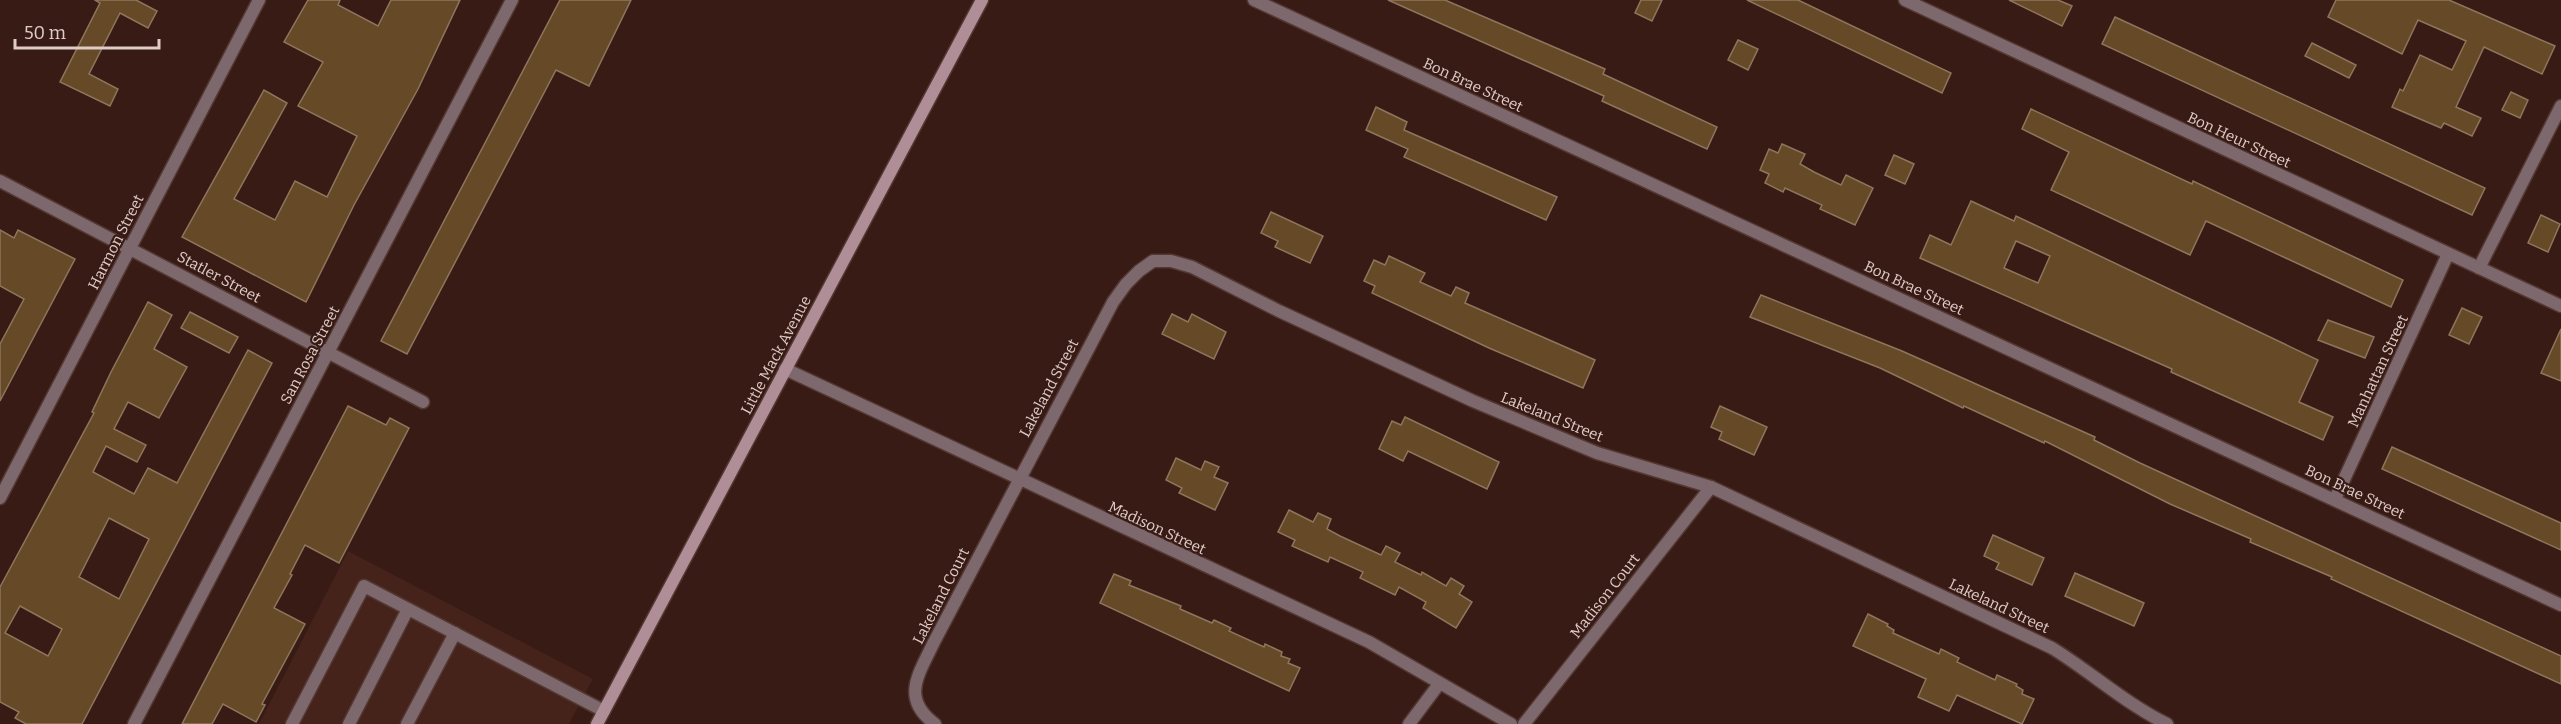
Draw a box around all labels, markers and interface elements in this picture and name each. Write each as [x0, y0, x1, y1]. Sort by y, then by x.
scale bar [15, 12, 159, 50]
text: 50 m [24, 22, 66, 44]
street label: Bon Brae Street [1420, 54, 1526, 116]
street label: Bon Heur Street [2185, 108, 2294, 172]
street label: Harmon Street [84, 191, 148, 292]
street label: Statler Street [174, 247, 264, 307]
street label: Bon Brae Street [1861, 257, 1967, 319]
street label: Little Mack Avenue [737, 293, 815, 417]
street label: San Rosa Street [277, 302, 344, 407]
street label: Manhattan Street [2344, 311, 2412, 430]
street label: Lakeland Street [1016, 335, 1083, 440]
street label: Lakeland Street [1498, 388, 1606, 446]
street label: Bon Brae Street [2302, 461, 2408, 523]
street label: Madison Street [1105, 498, 1209, 559]
street label: Lakeland Court [909, 544, 973, 647]
street label: Madison Court [1566, 550, 1644, 642]
street label: Lakeland Street [1946, 575, 2053, 637]

